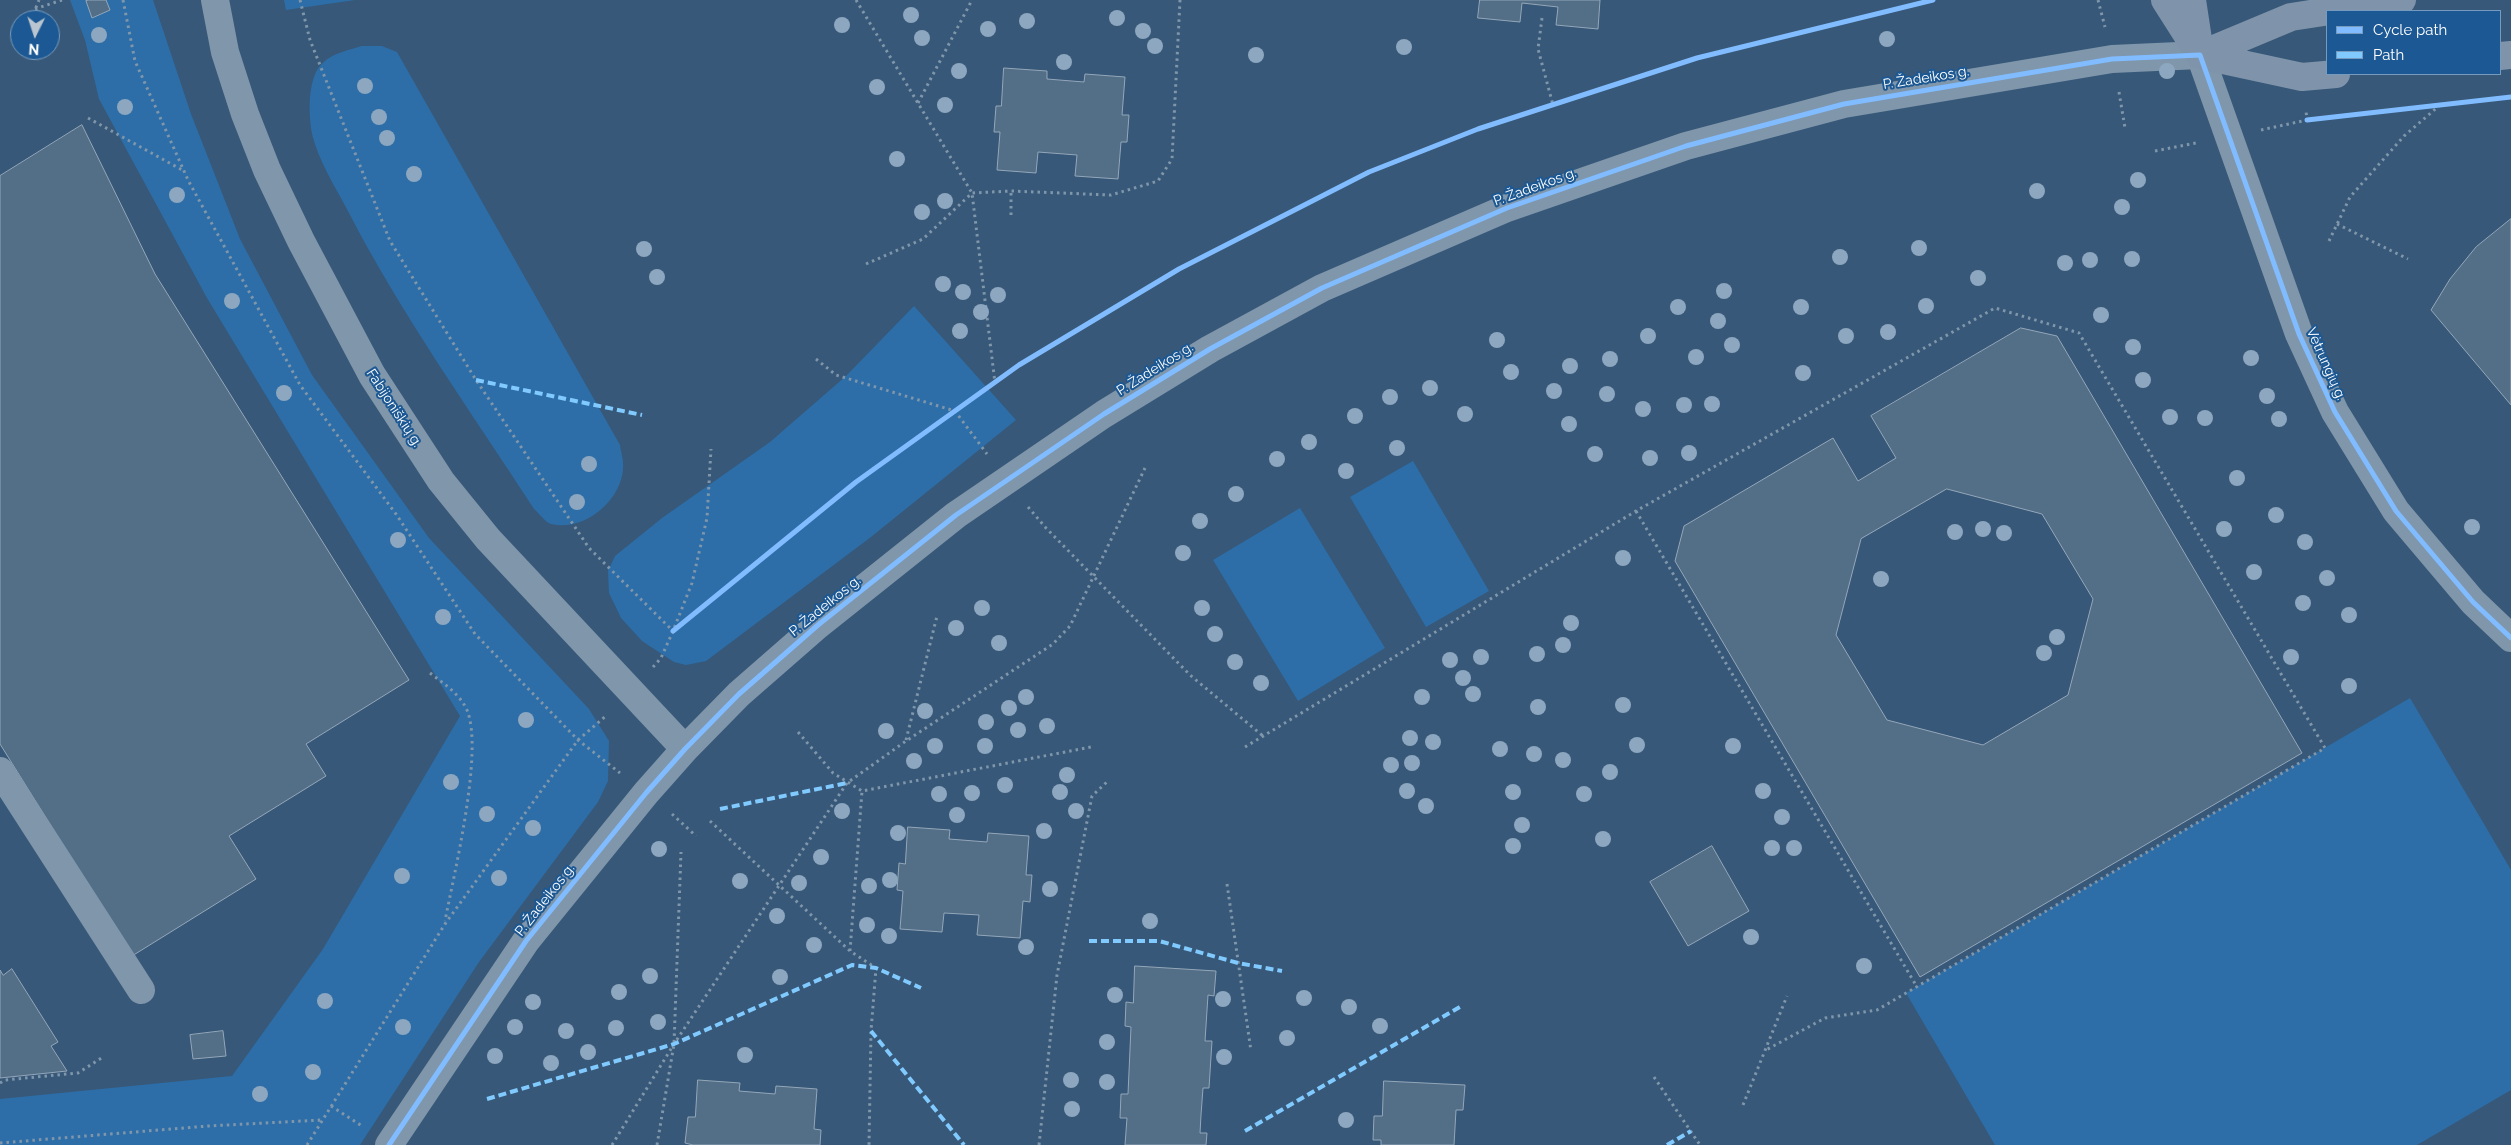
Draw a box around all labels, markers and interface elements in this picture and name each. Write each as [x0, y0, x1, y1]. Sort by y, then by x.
north arrow [10, 10, 60, 60]
legend [2326, 10, 2501, 75]
text: Cycle path [2373, 21, 2447, 39]
text: N [28, 41, 40, 57]
text: Path [2373, 46, 2404, 64]
street label: P. Žadeikos g. [1882, 63, 1970, 93]
street label: P. Žadeikos g. [1491, 164, 1579, 210]
street label: Vėtrungių g. [2303, 325, 2349, 403]
street label: P. Žadeikos g. [1114, 339, 1196, 399]
street label: Fabijoniškių g. [363, 366, 425, 450]
street label: P. Žadeikos g. [786, 572, 864, 640]
street label: P. Žadeikos g. [512, 861, 578, 939]

